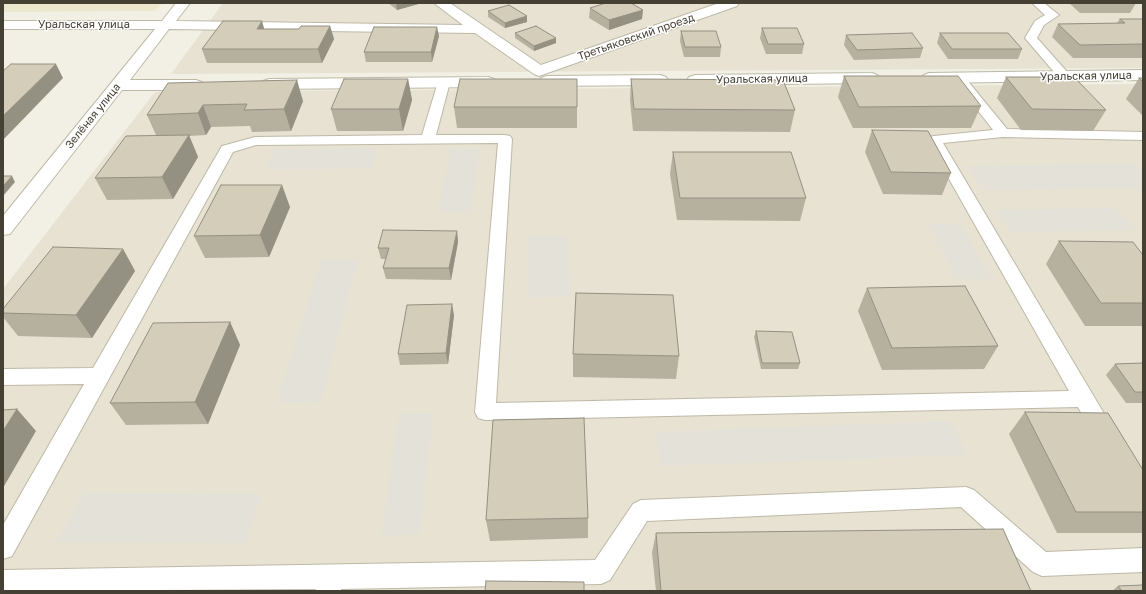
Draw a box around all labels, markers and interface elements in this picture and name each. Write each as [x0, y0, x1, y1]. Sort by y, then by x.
street label: Третьяковский проезд [576, 11, 696, 63]
street label: Уральская улица [38, 18, 130, 32]
street label: Уральская улица [1040, 69, 1132, 83]
street label: Уральская улица [716, 72, 808, 86]
street label: Зелёная улица [63, 81, 123, 151]

